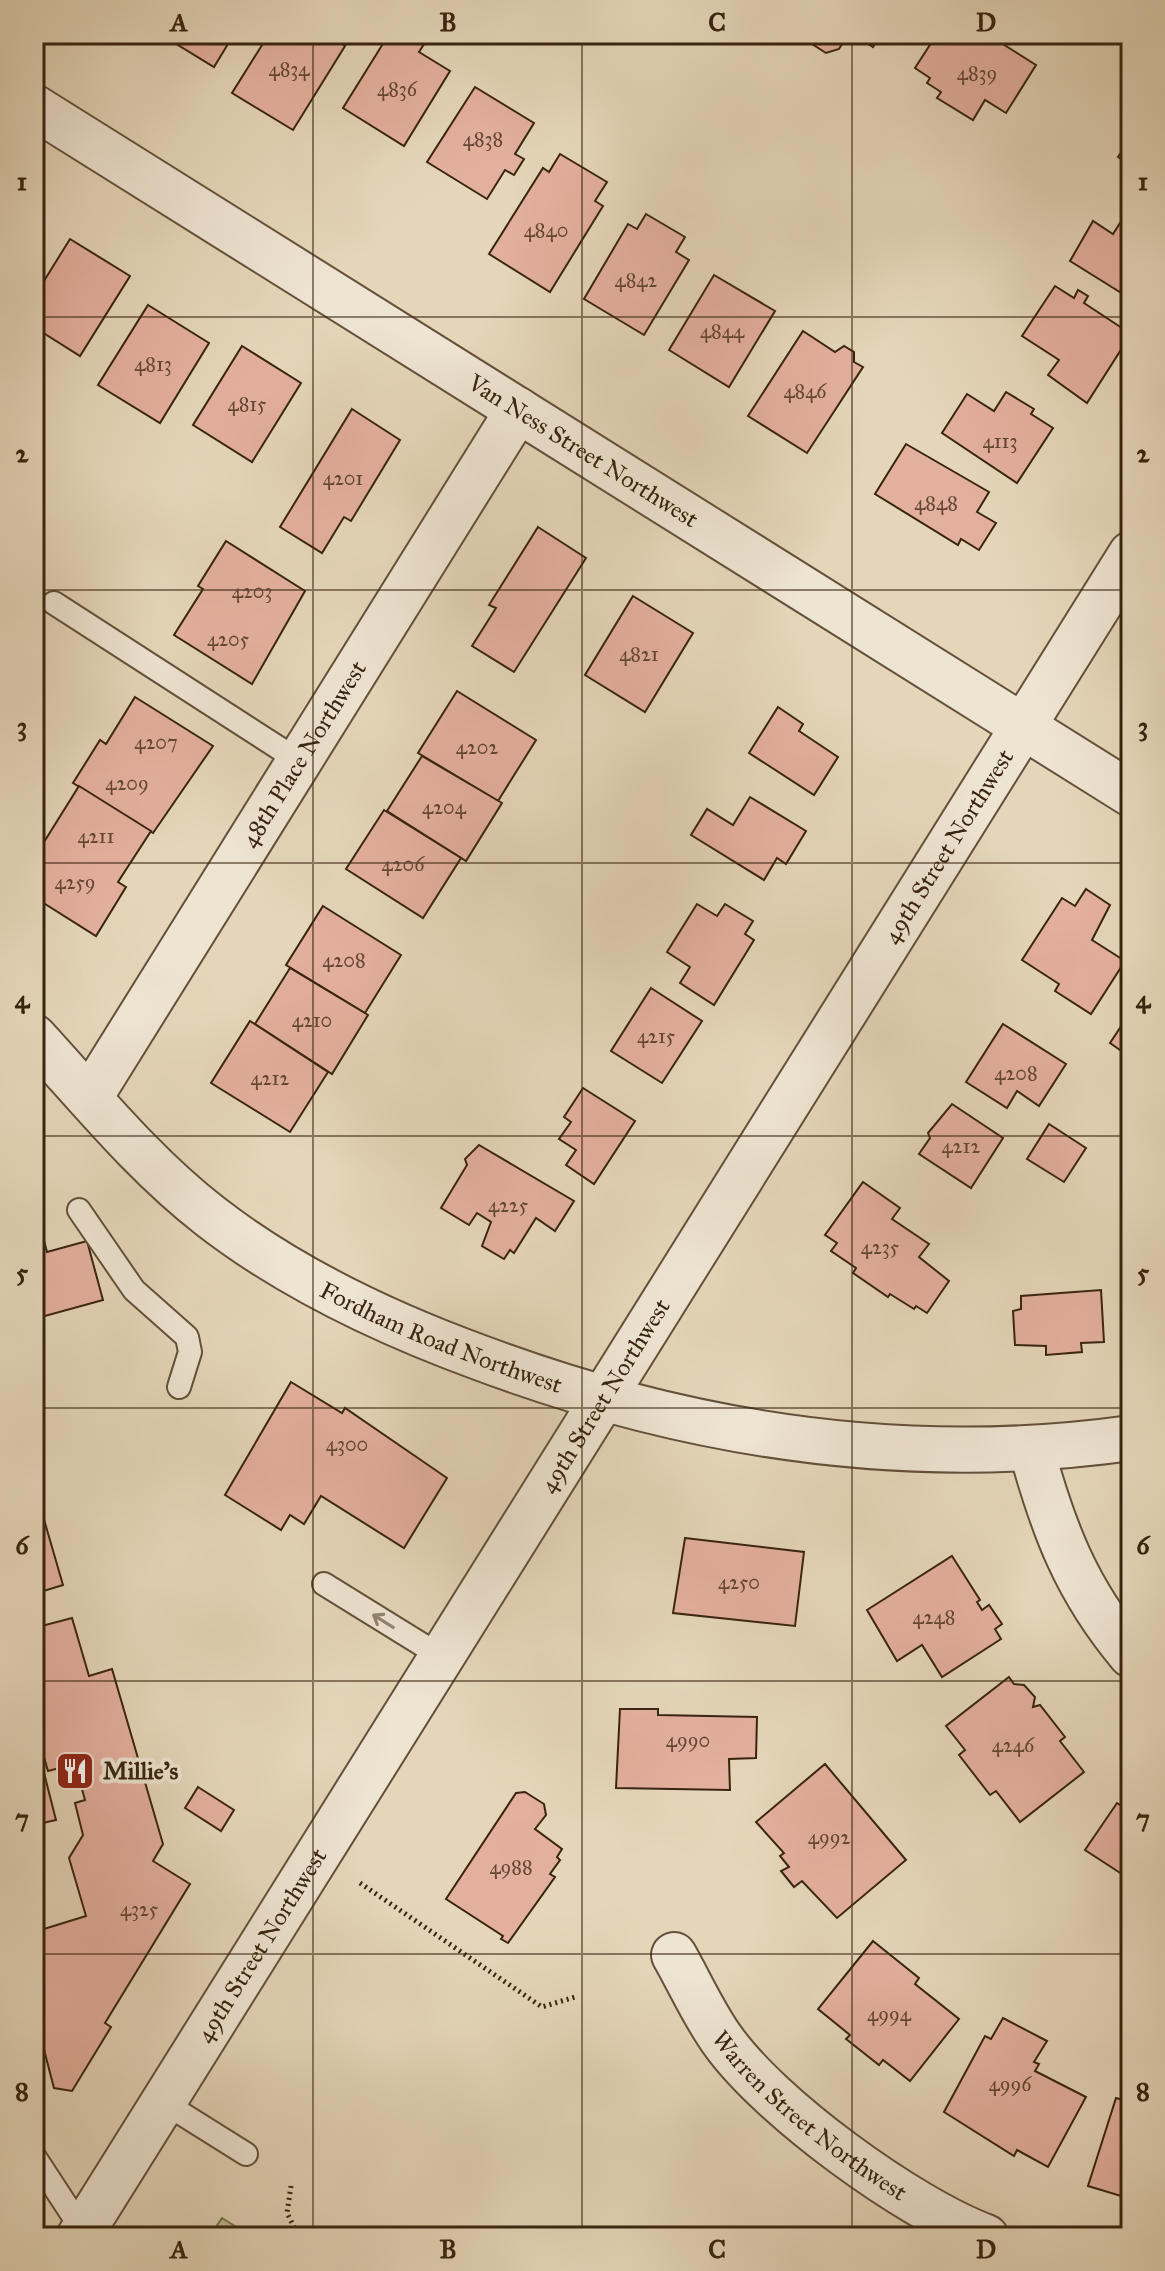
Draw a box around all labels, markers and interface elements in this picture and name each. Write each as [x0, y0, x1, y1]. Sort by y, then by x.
text: A [168, 6, 188, 38]
text: B [439, 6, 457, 38]
text: C [708, 6, 726, 38]
text: D [976, 6, 996, 38]
house number: 4834 [269, 57, 310, 81]
house number: 4839 [957, 61, 997, 85]
house number: 4836 [377, 77, 418, 101]
house number: 4838 [463, 127, 503, 151]
text: 1 [17, 165, 27, 197]
text: 1 [1138, 165, 1148, 197]
house number: 4840 [524, 218, 568, 242]
house number: 4842 [615, 268, 658, 292]
house number: 4844 [700, 319, 745, 343]
house number: 4813 [134, 352, 172, 376]
street label: Van Ness Street Northwest [462, 367, 704, 535]
house number: 4846 [783, 379, 827, 403]
house number: 4815 [228, 392, 266, 416]
house number: 4113 [983, 429, 1017, 453]
text: 2 [16, 437, 30, 469]
text: 2 [1137, 437, 1151, 469]
house number: 4201 [323, 466, 363, 490]
house number: 4848 [914, 491, 958, 515]
house number: 4203 [232, 579, 272, 603]
house number: 4205 [207, 627, 249, 651]
house number: 4821 [619, 642, 659, 666]
street label: 48th Place Northwest [234, 655, 373, 853]
text: 3 [17, 710, 27, 742]
text: 3 [1138, 710, 1148, 742]
house number: 4207 [134, 730, 178, 754]
house number: 4202 [456, 735, 498, 759]
street label: 49th Street Northwest [876, 743, 1021, 949]
house number: 4209 [105, 771, 149, 795]
house number: 4204 [422, 795, 467, 819]
house number: 4211 [78, 824, 115, 848]
house number: 4206 [382, 852, 425, 876]
house number: 4259 [55, 870, 95, 894]
house number: 4208 [322, 948, 366, 972]
text: 4 [15, 983, 31, 1015]
text: 4 [1136, 983, 1152, 1015]
house number: 4210 [292, 1008, 332, 1032]
house number: 4215 [637, 1024, 675, 1048]
house number: 4208 [994, 1061, 1038, 1085]
house number: 4212 [251, 1066, 290, 1090]
house number: 4212 [942, 1134, 981, 1158]
house number: 4225 [488, 1193, 528, 1217]
house number: 4235 [861, 1235, 899, 1259]
text: 5 [16, 1256, 29, 1288]
text: 5 [1137, 1256, 1150, 1288]
street label: Fordham Road Northwest [315, 1275, 566, 1400]
street label: 49th Street Northwest [533, 1293, 677, 1499]
house number: 4300 [326, 1432, 368, 1456]
text: 6 [15, 1529, 30, 1561]
text: 6 [1136, 1529, 1151, 1561]
house number: 4250 [718, 1570, 760, 1594]
house number: 4248 [913, 1605, 955, 1629]
one-way arrow [372, 1612, 395, 1628]
house number: 4990 [666, 1728, 710, 1752]
house number: 4246 [992, 1733, 1035, 1757]
restaurant icon: Millie’s [54, 1750, 96, 1792]
place label: Millie’s [103, 1756, 179, 1786]
text: 7 [15, 1802, 29, 1834]
text: 7 [1136, 1802, 1150, 1834]
house number: 4992 [808, 1825, 850, 1849]
street label: 49th Street Northwest [189, 1842, 334, 2048]
house number: 4988 [489, 1855, 533, 1879]
house number: 4325 [120, 1897, 158, 1921]
house number: 4994 [867, 2002, 912, 2026]
street label: Warren Street Northwest [705, 2025, 913, 2208]
house number: 4996 [989, 2072, 1032, 2096]
text: 8 [15, 2075, 29, 2107]
text: 8 [1136, 2075, 1150, 2107]
text: A [168, 2233, 188, 2265]
text: B [439, 2233, 457, 2265]
text: C [708, 2233, 726, 2265]
text: D [976, 2233, 996, 2265]

